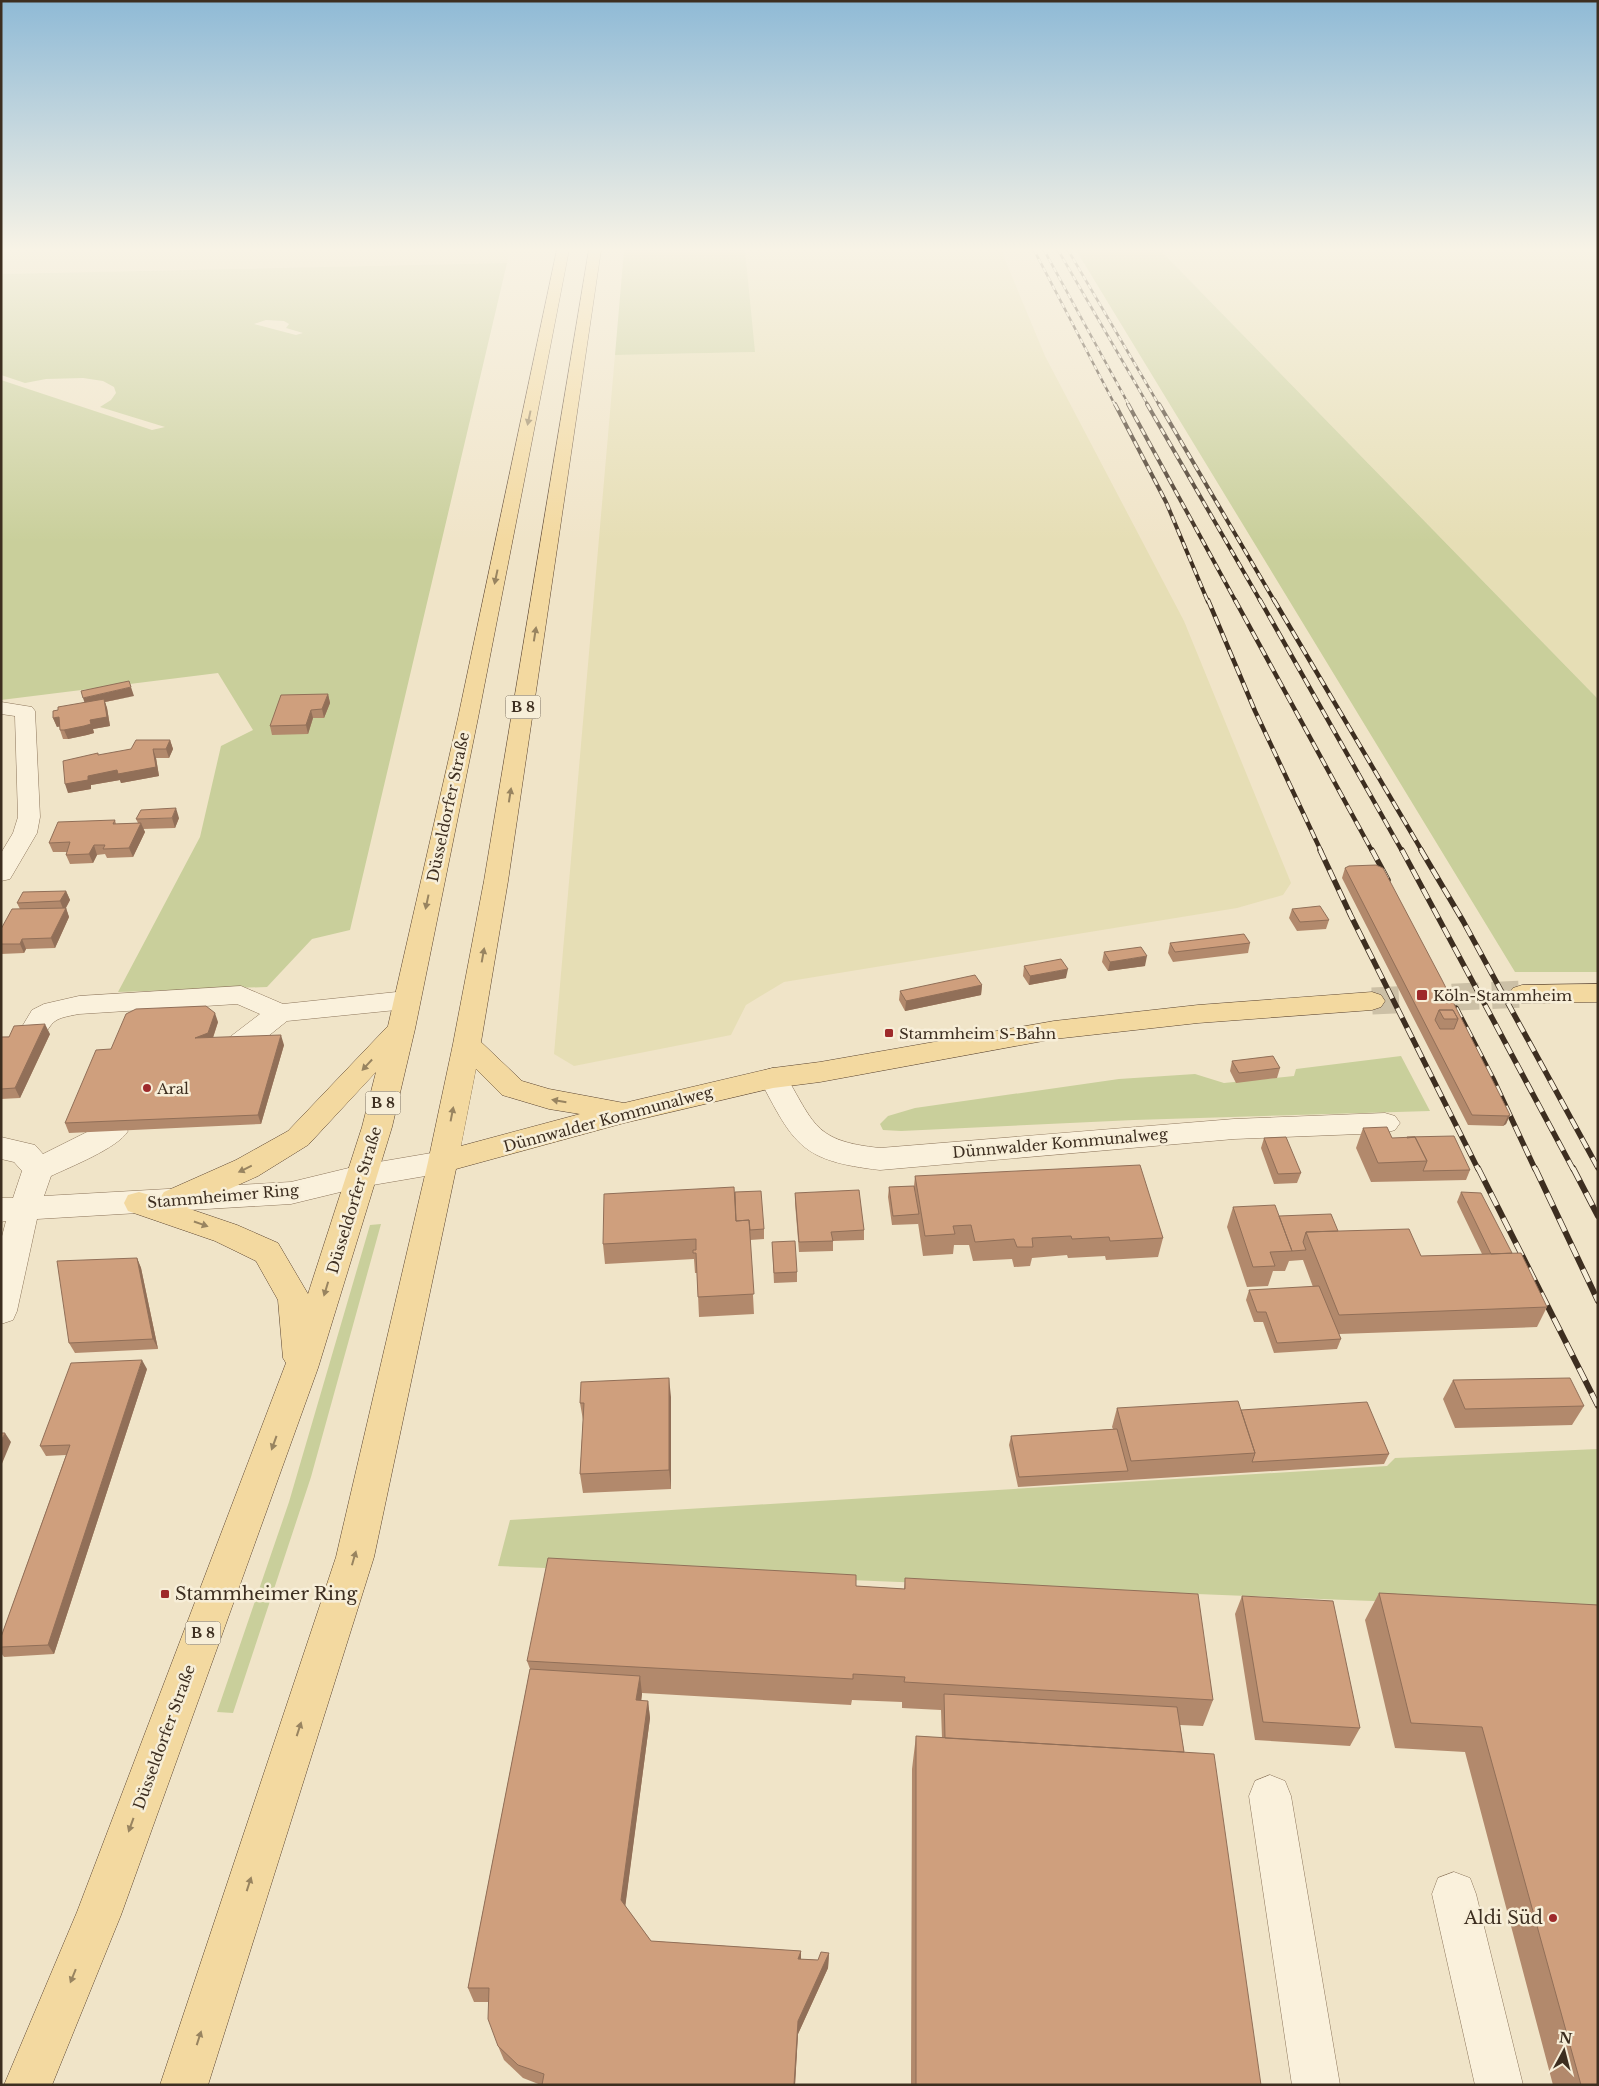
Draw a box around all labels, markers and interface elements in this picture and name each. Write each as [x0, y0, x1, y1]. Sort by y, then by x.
one-way arrow [525, 411, 533, 426]
one-way arrow [492, 570, 500, 586]
one-way arrow [531, 626, 539, 642]
road number: B 8 [506, 696, 540, 719]
street label: Düsseldorfer Straße [423, 730, 473, 884]
one-way arrow [506, 786, 514, 802]
one-way arrow [423, 895, 431, 910]
one-way arrow [479, 946, 487, 962]
place label: Köln-Stammheim [1433, 986, 1572, 1005]
marker: Köln-Stammheim [1415, 988, 1429, 1002]
place label: Stammheim S-Bahn [899, 1024, 1056, 1043]
marker: Stammheim S-Bahn [883, 1027, 895, 1039]
one-way arrow [361, 1058, 373, 1070]
place label: Aral [156, 1079, 189, 1098]
marker: Aral [141, 1082, 153, 1094]
street label: Dünnwalder Kommunalweg [501, 1082, 716, 1156]
road number: B 8 [366, 1092, 400, 1114]
one-way arrow [550, 1096, 566, 1104]
one-way arrow [448, 1107, 456, 1122]
street label: Düsseldorfer Straße [323, 1124, 385, 1276]
street label: Dünnwalder Kommunalweg [952, 1124, 1169, 1162]
one-way arrow [238, 1165, 252, 1173]
street label: Stammheimer Ring [147, 1180, 300, 1212]
one-way arrow [194, 1221, 209, 1229]
one-way arrow [322, 1282, 329, 1297]
one-way arrow [270, 1436, 278, 1451]
one-way arrow [351, 1550, 359, 1565]
place label: Stammheimer Ring [175, 1583, 357, 1605]
marker: Stammheimer Ring [159, 1588, 171, 1600]
road number: B 8 [186, 1622, 220, 1645]
street label: Düsseldorfer Straße [129, 1662, 199, 1812]
one-way arrow [296, 1721, 304, 1736]
one-way arrow [127, 1818, 135, 1833]
one-way arrow [246, 1876, 254, 1891]
place label: Aldi Süd [1463, 1907, 1543, 1929]
marker: Aldi Süd [1547, 1912, 1559, 1924]
one-way arrow [68, 1969, 76, 1983]
north arrow [1539, 2026, 1589, 2076]
text: N [1558, 2028, 1573, 2048]
one-way arrow [196, 2031, 204, 2046]

